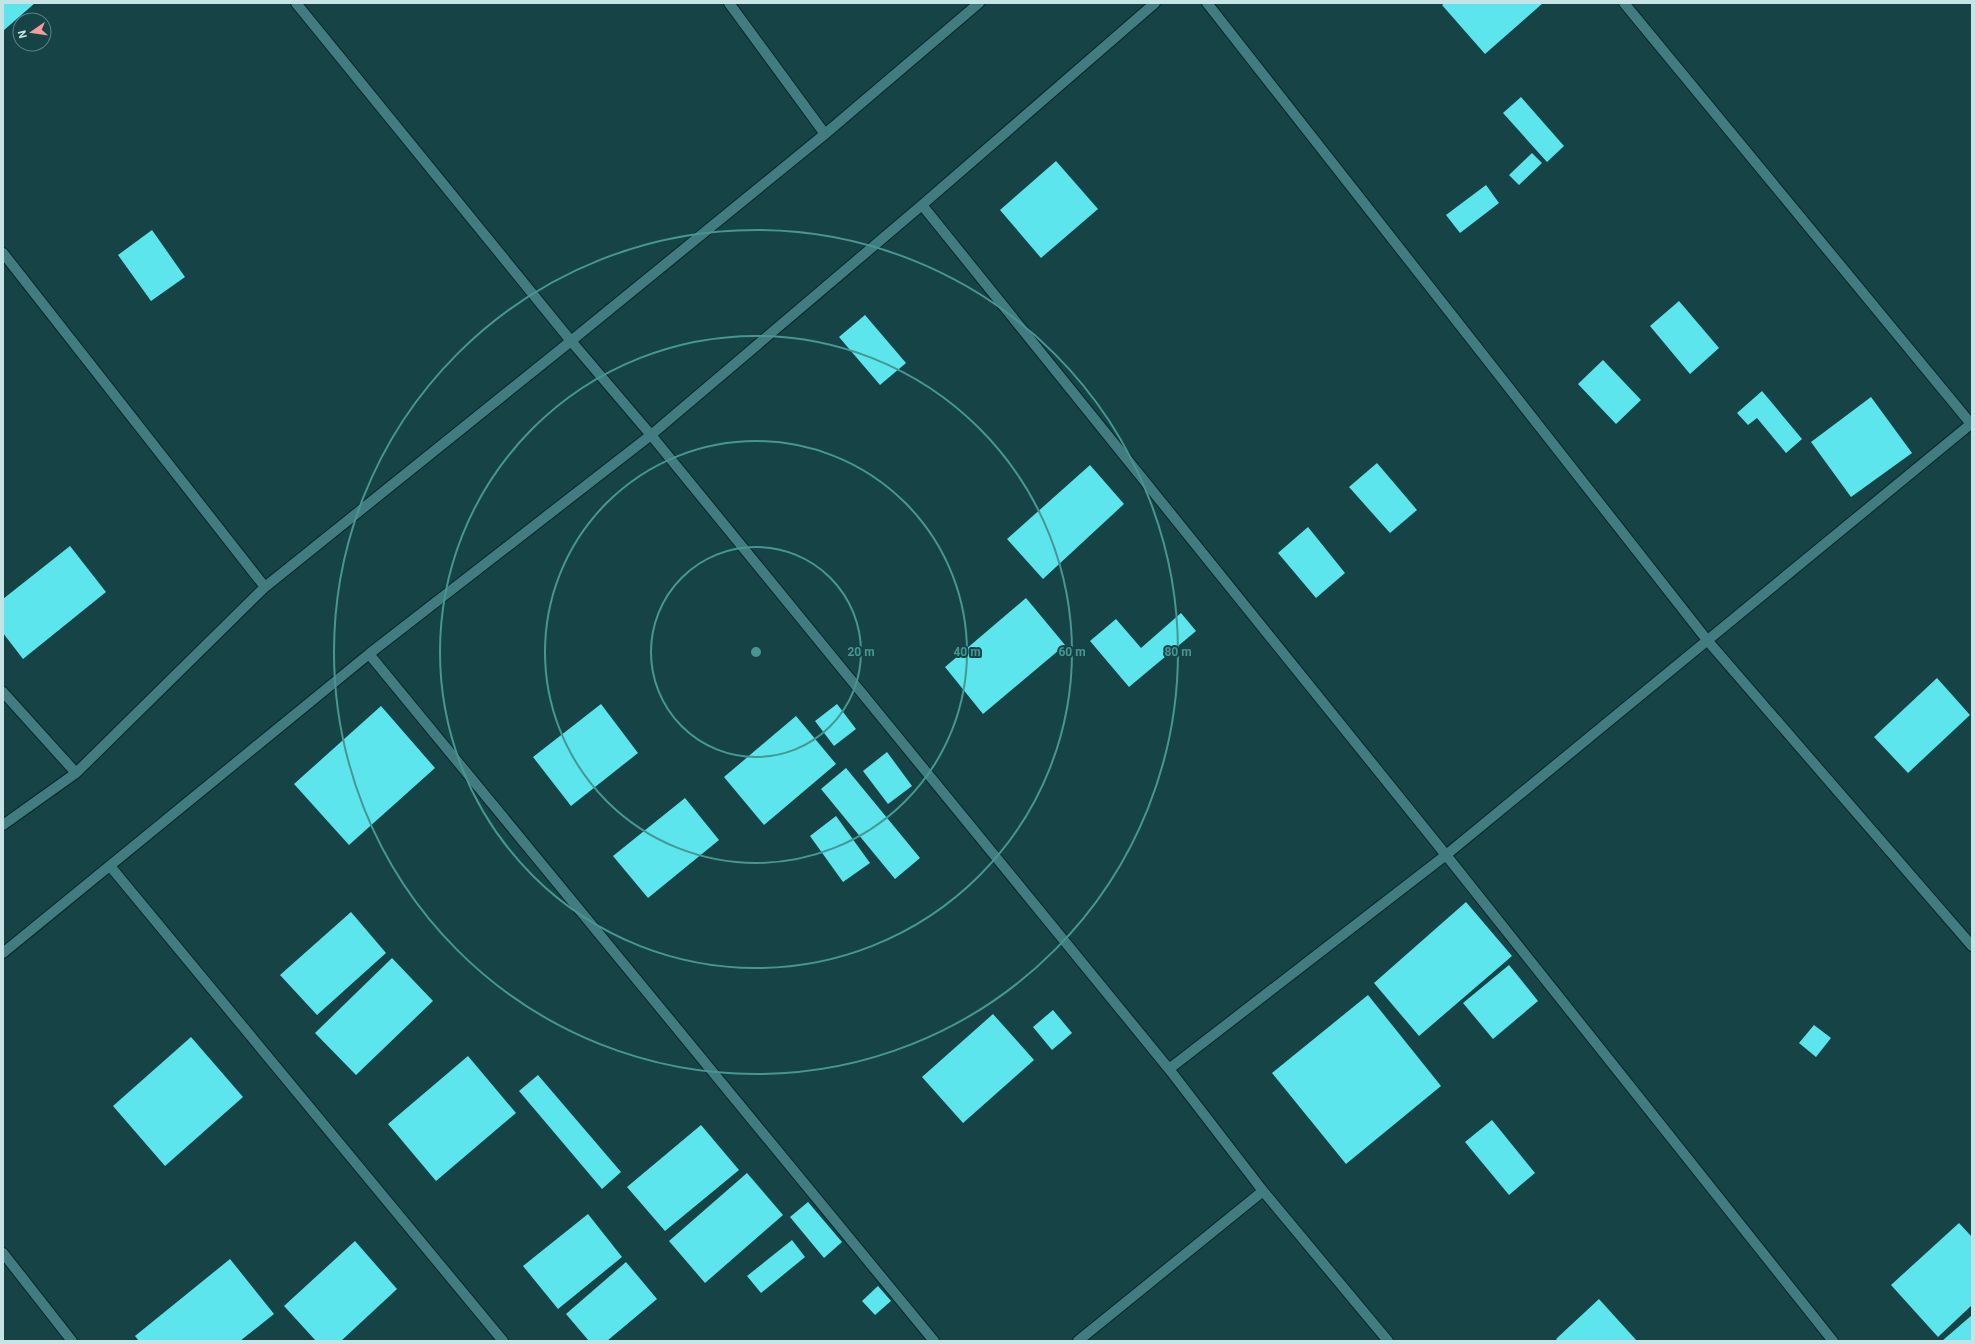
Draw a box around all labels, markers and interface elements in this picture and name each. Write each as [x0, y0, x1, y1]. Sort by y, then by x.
north arrow [12, 12, 52, 52]
text: N [15, 29, 30, 39]
centre of rings [749, 645, 763, 659]
text: 20 m [847, 645, 875, 659]
text: 40 m [953, 645, 981, 659]
text: 60 m [1058, 645, 1086, 659]
text: 80 m [1164, 645, 1192, 659]

